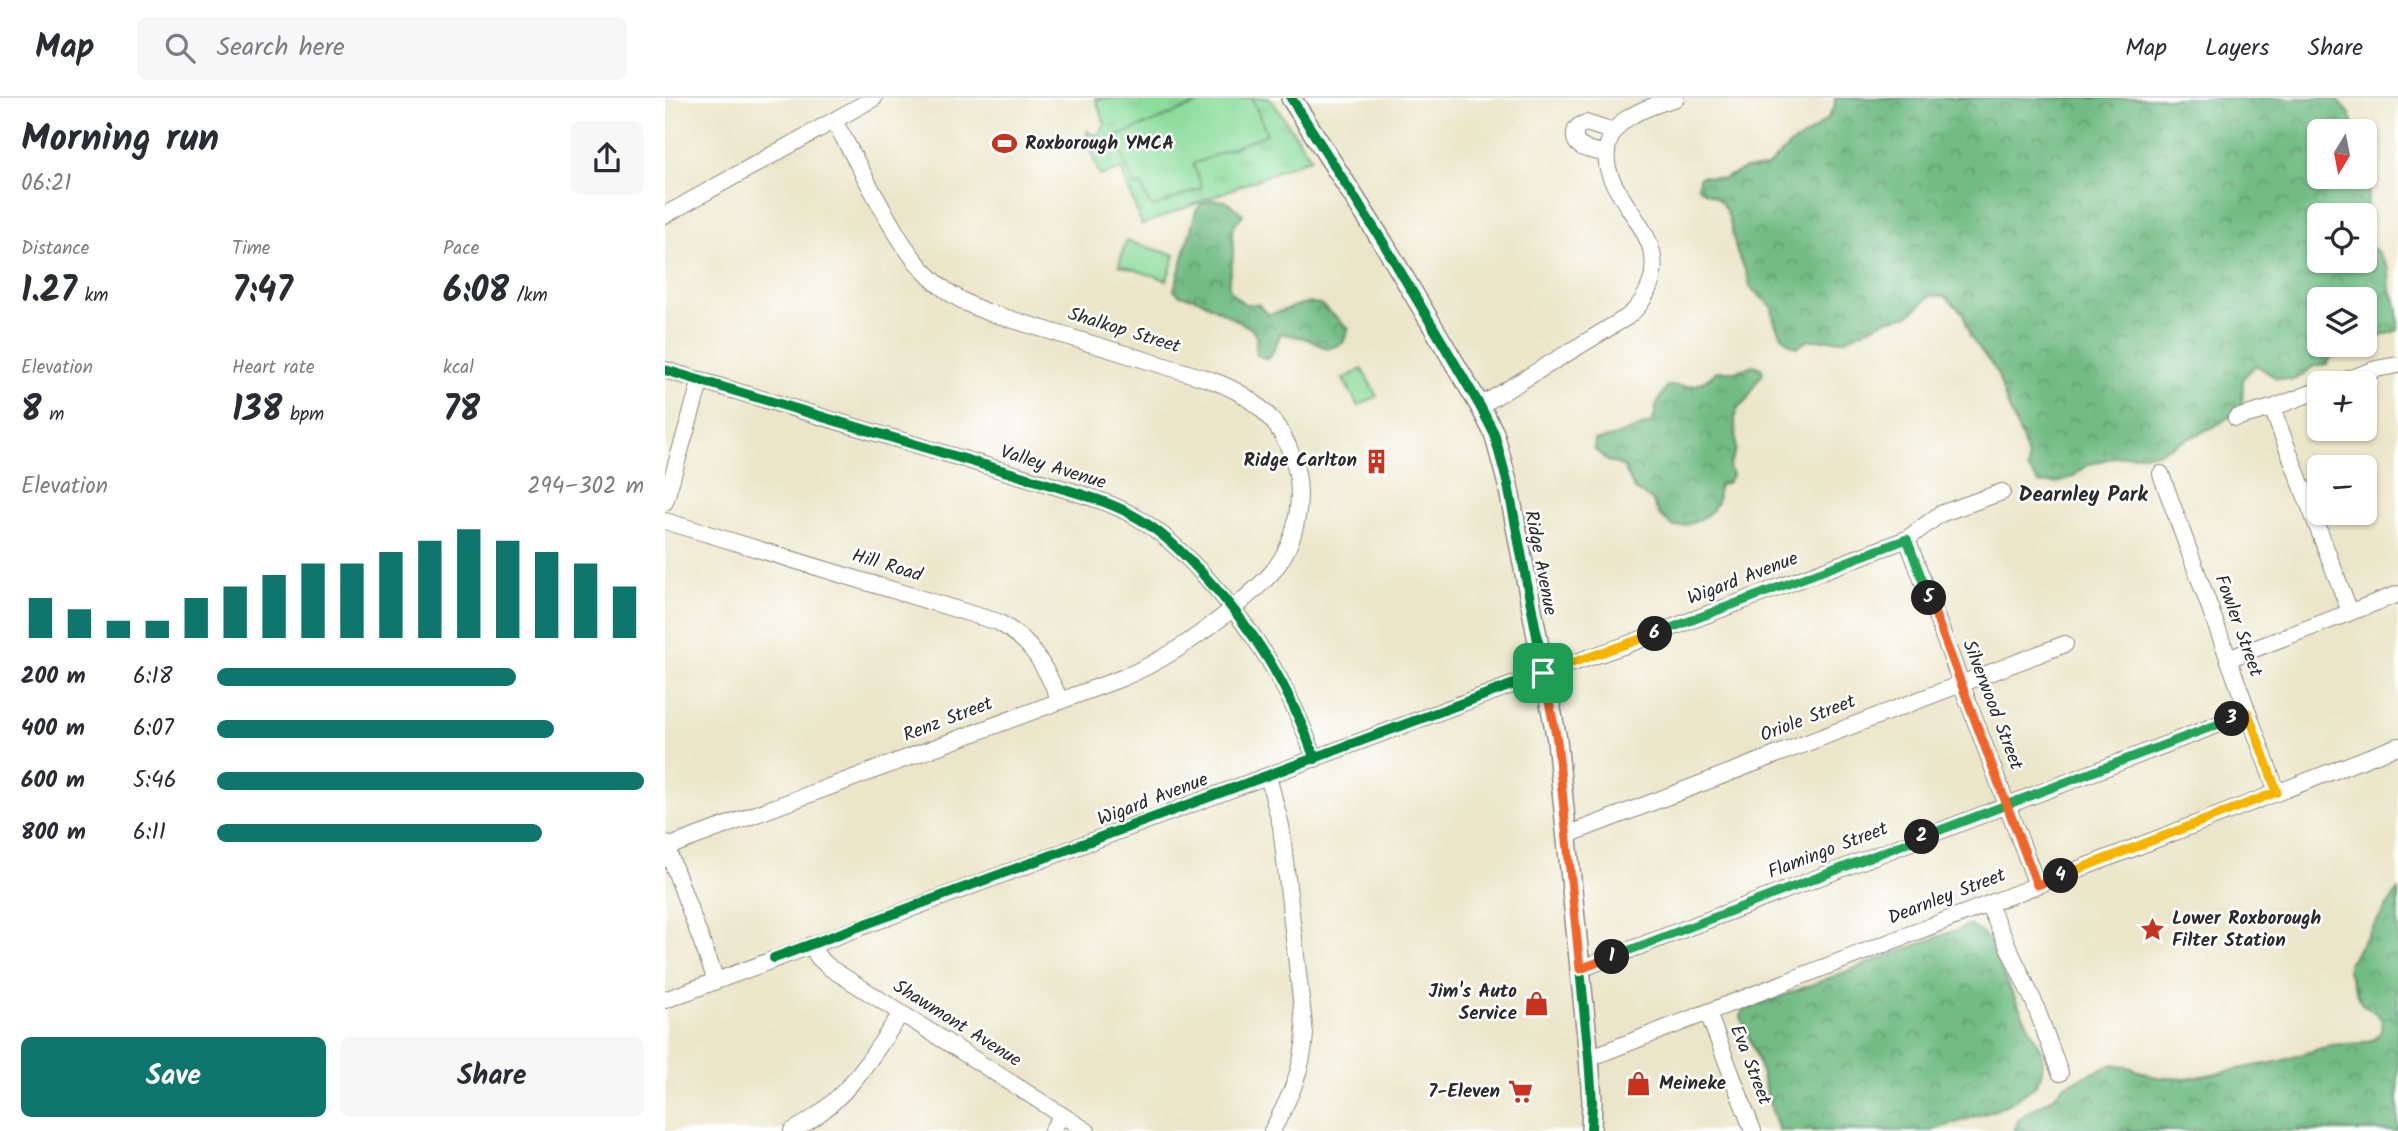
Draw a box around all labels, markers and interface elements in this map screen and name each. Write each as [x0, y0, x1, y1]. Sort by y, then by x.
search box [137, 17, 627, 80]
text: Map [35, 22, 95, 75]
text: Search here [217, 27, 345, 69]
icon: search [161, 29, 199, 67]
text: Map [2125, 29, 2167, 68]
text: Layers [2205, 29, 2269, 68]
text: Share [2307, 29, 2363, 68]
text: Morning run [21, 110, 219, 170]
north arrow [2307, 119, 2377, 189]
map controls [2307, 119, 2377, 525]
button: share [570, 121, 644, 195]
place label: Roxborough YMCA [1025, 129, 1174, 159]
sports icon: Roxborough YMCA [991, 130, 1019, 158]
text: 06:21 [21, 166, 72, 202]
button: locate [2307, 203, 2377, 273]
text: Distance [21, 234, 89, 264]
text: Time [232, 234, 270, 264]
text: Pace [443, 234, 479, 264]
text: 1.27 [21, 264, 77, 320]
text: 7:47 [232, 264, 293, 320]
text: 6:08 [443, 264, 509, 320]
text: km [77, 281, 108, 311]
text: /km [509, 281, 548, 311]
button: layers [2307, 287, 2377, 357]
street label: Shalkop Street [1064, 300, 1185, 363]
text: Elevation [21, 353, 93, 383]
text: Heart rate [232, 353, 315, 383]
text: kcal [443, 353, 474, 383]
button: + [2307, 371, 2377, 441]
text: 8 [21, 383, 42, 439]
text: 138 [232, 383, 282, 439]
text: 78 [443, 383, 480, 439]
text: m [42, 400, 64, 430]
text: bpm [282, 400, 324, 430]
street label: Valley Avenue [996, 438, 1110, 498]
place label: Ridge Carlton [1244, 446, 1357, 476]
building icon: Ridge Carlton [1363, 447, 1391, 475]
button: − [2307, 455, 2377, 525]
text: Elevation [21, 469, 108, 505]
text: 294–302 m [527, 469, 644, 505]
district label: Dearnley Park [2018, 479, 2148, 512]
street label: Ridge Avenue [1515, 508, 1565, 618]
street label: Hill Road [848, 541, 926, 591]
street label: Wigard Avenue [1683, 544, 1803, 614]
street label: Fowler Street [2206, 571, 2271, 682]
pin: 5 [1911, 580, 1947, 616]
text: 5 [1924, 582, 1933, 612]
pin: 6 [1637, 616, 1672, 652]
text: 6 [1649, 618, 1660, 648]
street label: Silverwood Street [1953, 635, 2031, 775]
pin [1513, 643, 1573, 703]
icon: arrive [1524, 654, 1562, 692]
text: 200 m [21, 659, 86, 695]
text: 6:18 [133, 659, 173, 695]
street label: Oriole Street [1756, 687, 1861, 751]
street label: Renz Street [899, 689, 998, 751]
pin: 3 [2215, 702, 2249, 736]
text: 3 [2226, 703, 2237, 733]
text: 400 m [21, 711, 85, 747]
text: 6:07 [133, 711, 174, 747]
text: 600 m [21, 763, 85, 799]
text: 5:46 [133, 763, 176, 799]
street label: Wigard Avenue [1093, 765, 1213, 835]
street label: Flamingo Street [1763, 814, 1893, 888]
text: 800 m [21, 815, 86, 851]
text: 6:11 [133, 815, 166, 851]
pin: 2 [1905, 820, 1939, 854]
text: 2 [1916, 821, 1927, 851]
pin: 4 [2043, 858, 2079, 894]
text: 4 [2055, 860, 2066, 890]
street label: Dearnley Street [1884, 861, 2011, 933]
place label: Lower Roxborough Filter Station [2172, 904, 2321, 956]
place icon: Lower Roxborough Filter Station [2138, 916, 2166, 944]
pin: 1 [1595, 940, 1629, 974]
text: 1 [1609, 941, 1614, 971]
street label: Shawmont Avenue [887, 972, 1028, 1076]
place label: Jim's Auto Service [1428, 977, 1517, 1029]
shop icon: Jim's Auto Service [1523, 989, 1551, 1017]
street label: Eva Street [1721, 1020, 1779, 1110]
button: Save [21, 1037, 326, 1117]
button: Share [340, 1037, 644, 1117]
place label: Meineke [1659, 1069, 1726, 1099]
shop icon: Meineke [1625, 1070, 1653, 1098]
place label: 7-Eleven [1428, 1077, 1500, 1107]
supermarket icon: 7-Eleven [1506, 1078, 1534, 1106]

